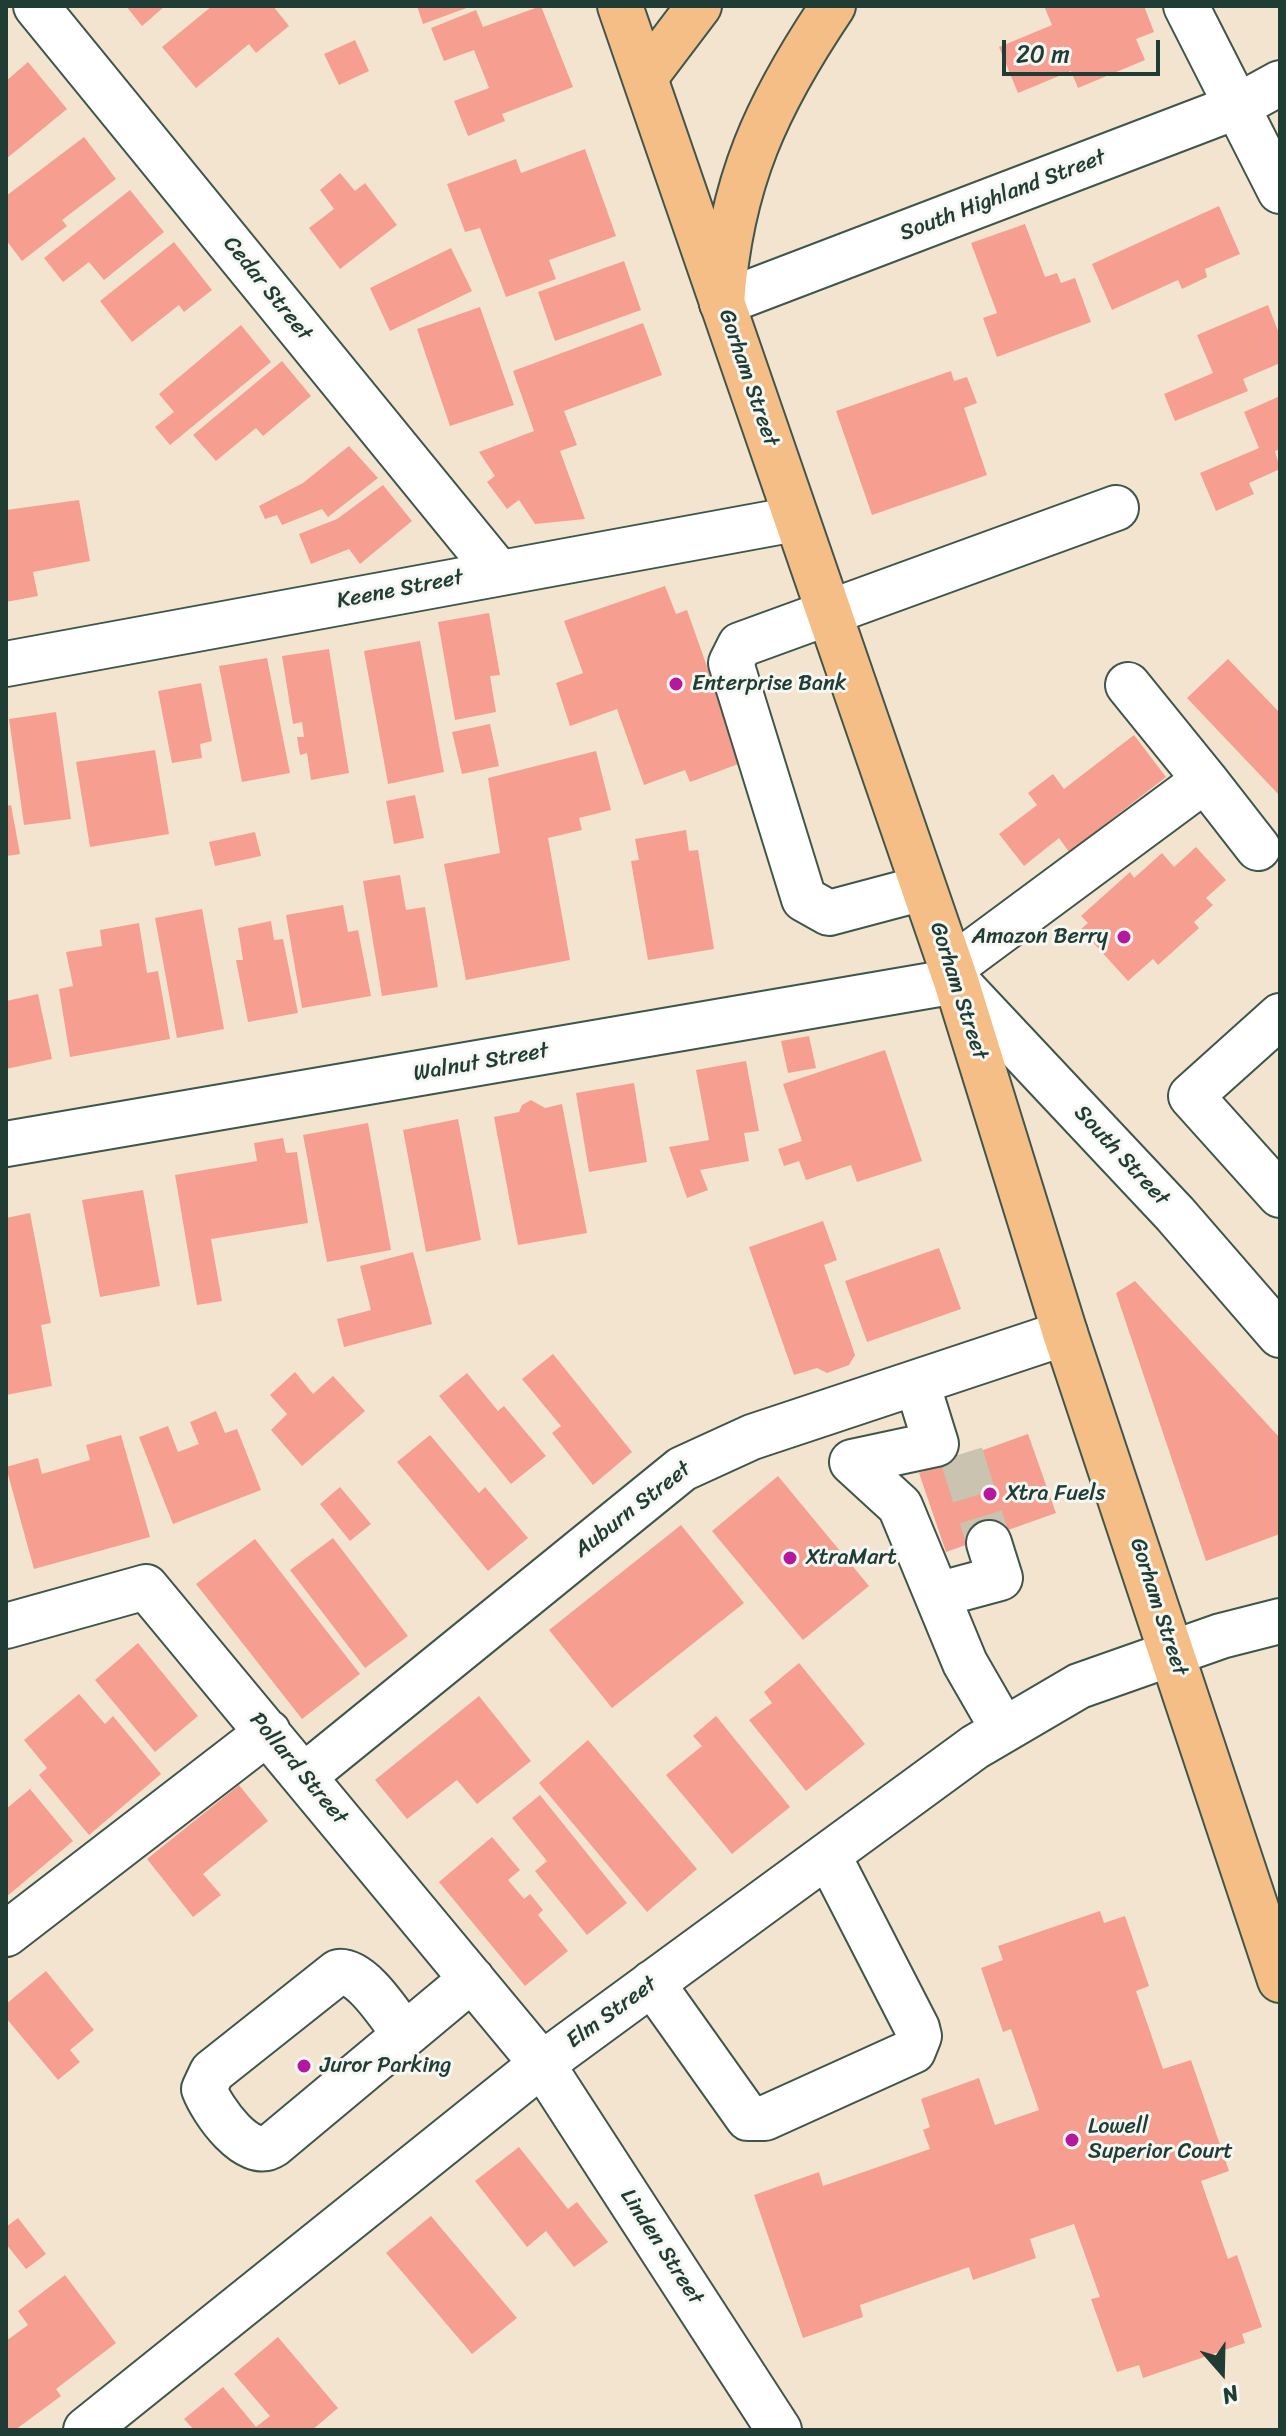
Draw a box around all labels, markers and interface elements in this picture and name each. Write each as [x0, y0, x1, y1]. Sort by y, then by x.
scale bar [1006, 24, 1164, 74]
text: 20 m [1016, 33, 1070, 75]
street label: South Highland Street [896, 145, 1110, 247]
street label: Cedar Street [217, 232, 317, 346]
street label: Gorham Street [712, 306, 784, 450]
street label: Keene Street [335, 565, 465, 615]
place label: Enterprise Bank [692, 671, 847, 697]
marker: Enterprise Bank [667, 675, 685, 693]
street label: Gorham Street [923, 919, 993, 1063]
place label: Amazon Berry [972, 924, 1108, 950]
marker: Amazon Berry [1115, 928, 1133, 946]
street label: Walnut Street [412, 1038, 550, 1088]
street label: South Street [1068, 1100, 1174, 1212]
street label: Auburn Street [569, 1456, 697, 1564]
place label: Xtra Fuels [1006, 1481, 1106, 1507]
marker: Xtra Fuels [981, 1485, 999, 1503]
street label: Gorham Street [1123, 1535, 1193, 1679]
place label: XtraMart [806, 1545, 897, 1571]
marker: XtraMart [781, 1549, 799, 1567]
street label: Pollard Street [243, 1708, 353, 1830]
street label: Elm Street [562, 1971, 662, 2055]
place label: Juror Parking [320, 2053, 451, 2079]
marker: Juror Parking [295, 2057, 313, 2075]
place label: Lowell Superior Court [1088, 2114, 1233, 2166]
marker: Lowell Superior Court [1063, 2131, 1081, 2149]
street label: Linden Street [614, 2184, 708, 2310]
north arrow [1182, 2332, 1262, 2412]
text: N [1217, 2374, 1244, 2416]

